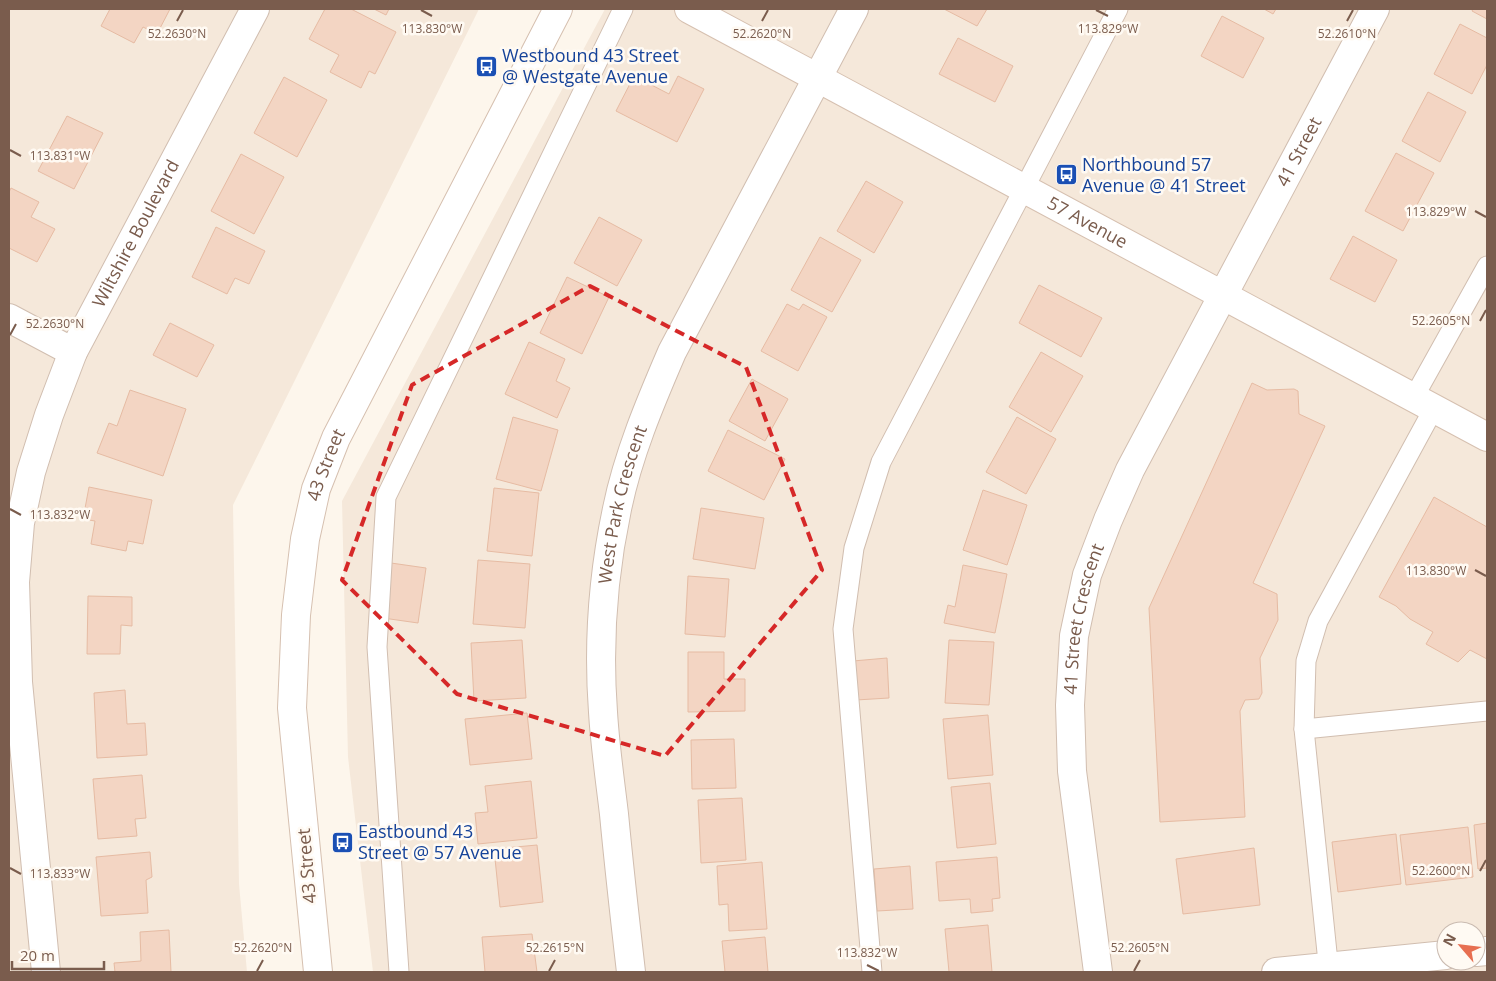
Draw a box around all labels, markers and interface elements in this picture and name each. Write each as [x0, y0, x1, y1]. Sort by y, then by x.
text: 113.830°W [402, 20, 462, 37]
text: 113.829°W [1078, 20, 1138, 37]
text: 52.2630°N [148, 25, 206, 42]
text: 52.2620°N [733, 25, 791, 42]
text: 52.2610°N [1318, 25, 1376, 42]
place label: Westbound 43 Street @ Westgate Avenue [502, 43, 679, 88]
bus stop icon: Westbound 43 Street @ Westgate Avenue [474, 54, 498, 78]
street label: 41 Street [1270, 112, 1327, 190]
text: 113.831°W [30, 147, 90, 164]
place label: Northbound 57 Avenue @ 41 Street [1082, 152, 1246, 197]
street label: Wiltshire Boulevard [86, 155, 184, 311]
bus stop icon: Northbound 57 Avenue @ 41 Street [1054, 163, 1078, 187]
street label: 57 Avenue [1043, 190, 1132, 253]
text: 113.829°W [1406, 203, 1466, 220]
text: 52.2605°N [1412, 312, 1470, 329]
text: 52.2630°N [26, 315, 84, 332]
street label: West Park Crescent [592, 422, 652, 585]
street label: 43 Street [301, 424, 350, 503]
text: 113.832°W [30, 506, 90, 523]
street label: 41 Street Crescent [1058, 540, 1109, 695]
text: 113.830°W [1406, 562, 1466, 579]
place label: Eastbound 43 Street @ 57 Avenue [358, 819, 522, 864]
street label: 43 Street [291, 827, 321, 905]
bus stop icon: Eastbound 43 Street @ 57 Avenue [330, 830, 354, 854]
text: 52.2600°N [1412, 862, 1470, 879]
text: 113.833°W [30, 865, 90, 882]
north arrow [1436, 921, 1486, 971]
text: N [1438, 930, 1460, 949]
scale bar [12, 938, 105, 970]
text: 52.2620°N [234, 939, 292, 956]
text: 52.2615°N [526, 939, 584, 956]
text: 52.2605°N [1111, 939, 1169, 956]
text: 113.832°W [837, 944, 897, 961]
text: 20 m [20, 945, 55, 965]

